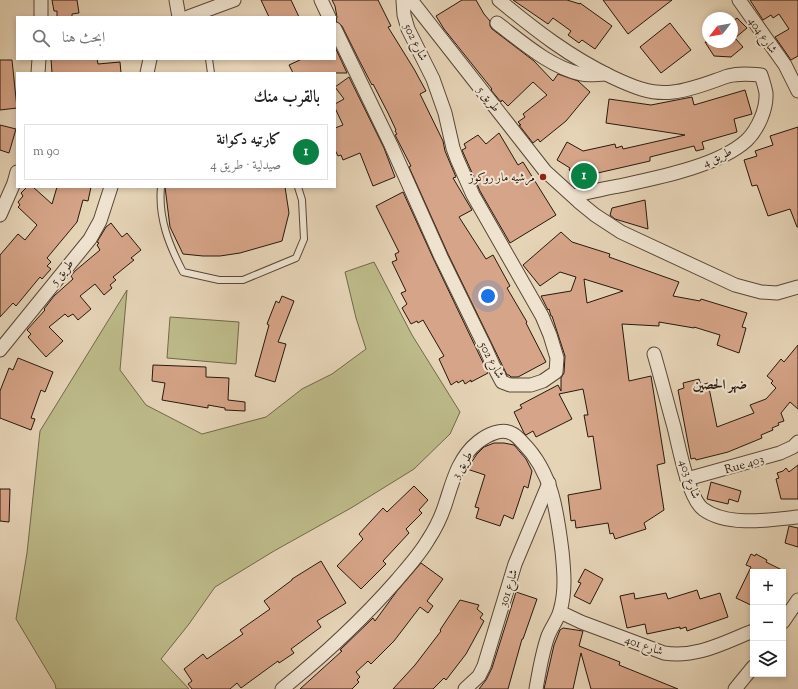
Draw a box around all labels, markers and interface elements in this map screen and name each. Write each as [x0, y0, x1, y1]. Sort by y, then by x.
north arrow [702, 12, 738, 48]
street label: شارع 404 [742, 14, 781, 58]
search box [16, 16, 336, 60]
street label: شارع 502 [397, 20, 432, 65]
icon: search [30, 27, 52, 49]
text: ابحث هنا [62, 28, 105, 49]
street label: طريق 5 [472, 82, 504, 117]
text: بالقرب منك [254, 86, 320, 110]
text: كارتيه دكوانة [217, 130, 281, 151]
text: 90 m [33, 143, 60, 161]
text: 1 [304, 143, 308, 161]
street label: طريق 4 [700, 143, 735, 173]
text: صيدلية · طريق 4 [210, 157, 281, 175]
pin: 1 [571, 161, 597, 191]
place label: مرشيه مار روكوز [468, 169, 535, 187]
marker: مرشيه مار روكوز [538, 172, 548, 182]
street label: طريق 5 [46, 256, 79, 290]
your location [478, 286, 498, 306]
street label: شارع 502 [473, 338, 508, 383]
district label: ضهر الحصين [693, 376, 747, 396]
street label: طريق 3 [448, 448, 478, 483]
street label: Rue 403 [722, 451, 766, 479]
street label: شارع 403 [673, 457, 705, 502]
street label: شارع 301 [495, 567, 524, 610]
map controls [750, 569, 786, 677]
button: + [750, 569, 786, 605]
button: − [750, 605, 786, 641]
street label: شارع 401 [622, 631, 666, 662]
button: layers [750, 641, 786, 677]

